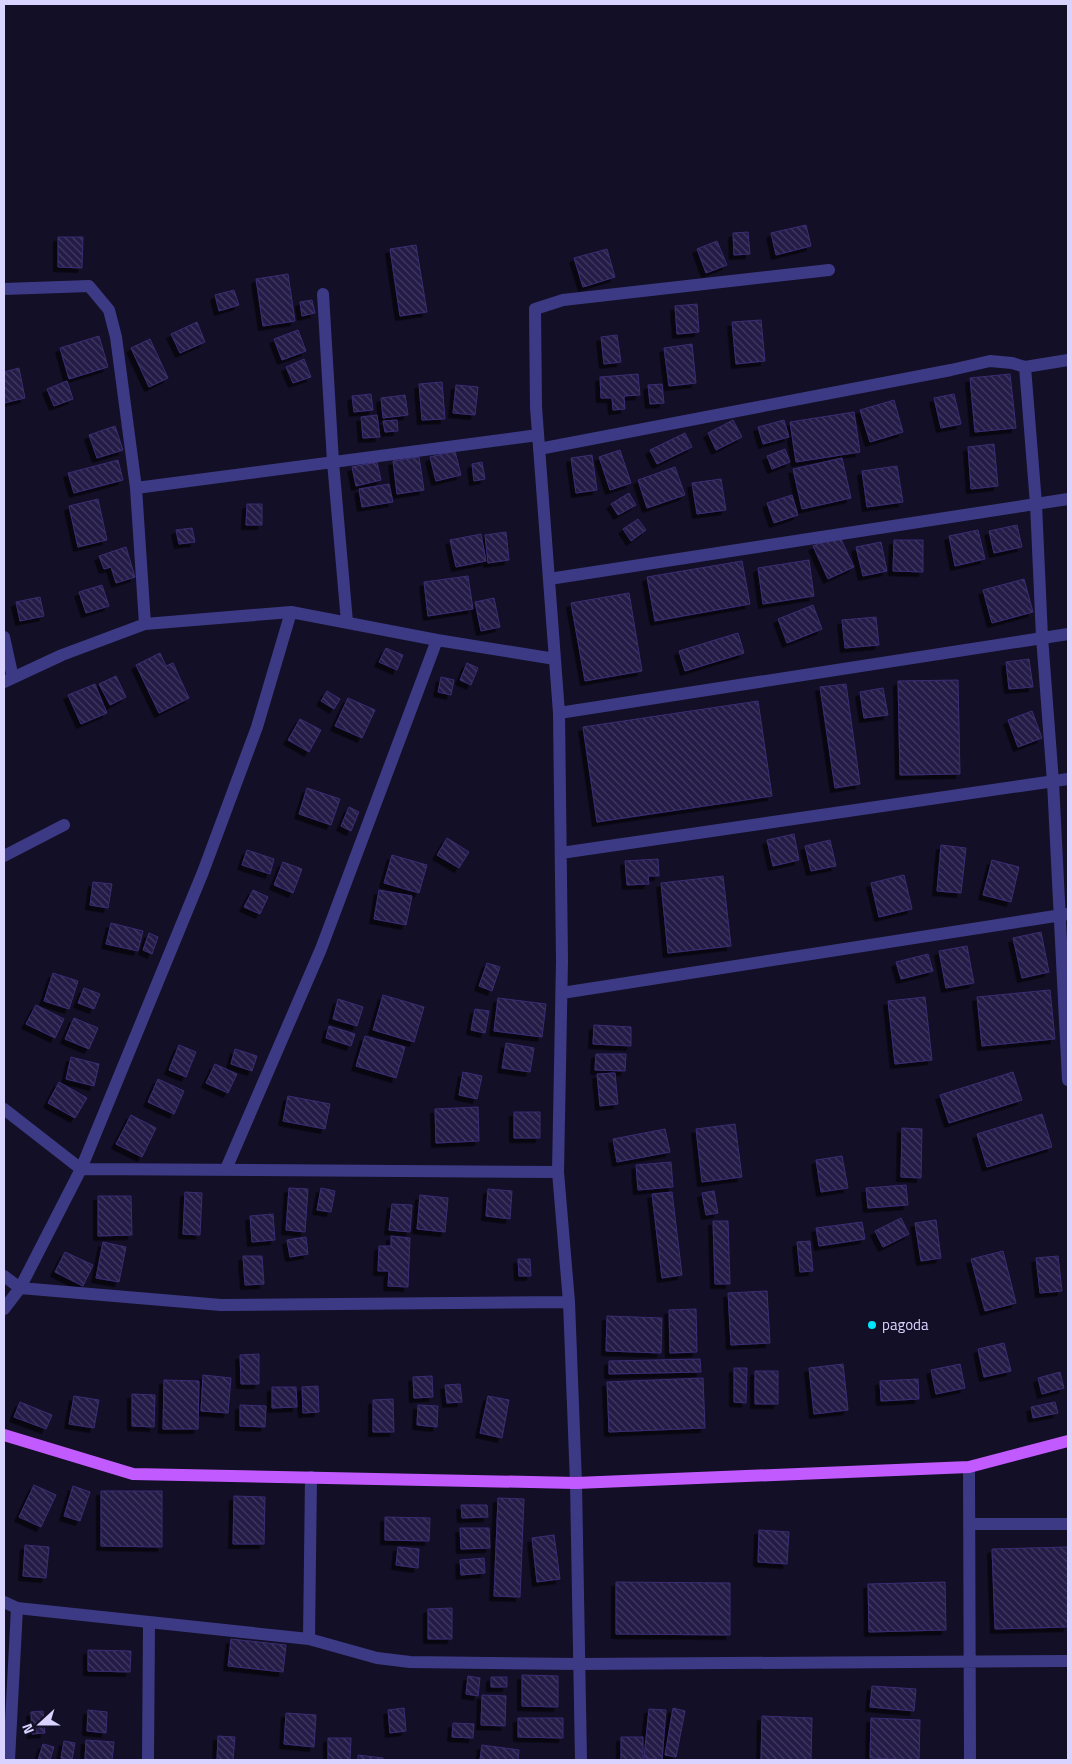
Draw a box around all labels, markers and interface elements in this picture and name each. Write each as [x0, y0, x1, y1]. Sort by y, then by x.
place label: pagoda [882, 1313, 929, 1336]
marker: pagoda [866, 1319, 878, 1331]
north arrow [15, 1699, 65, 1749]
text: N [16, 1721, 39, 1737]

